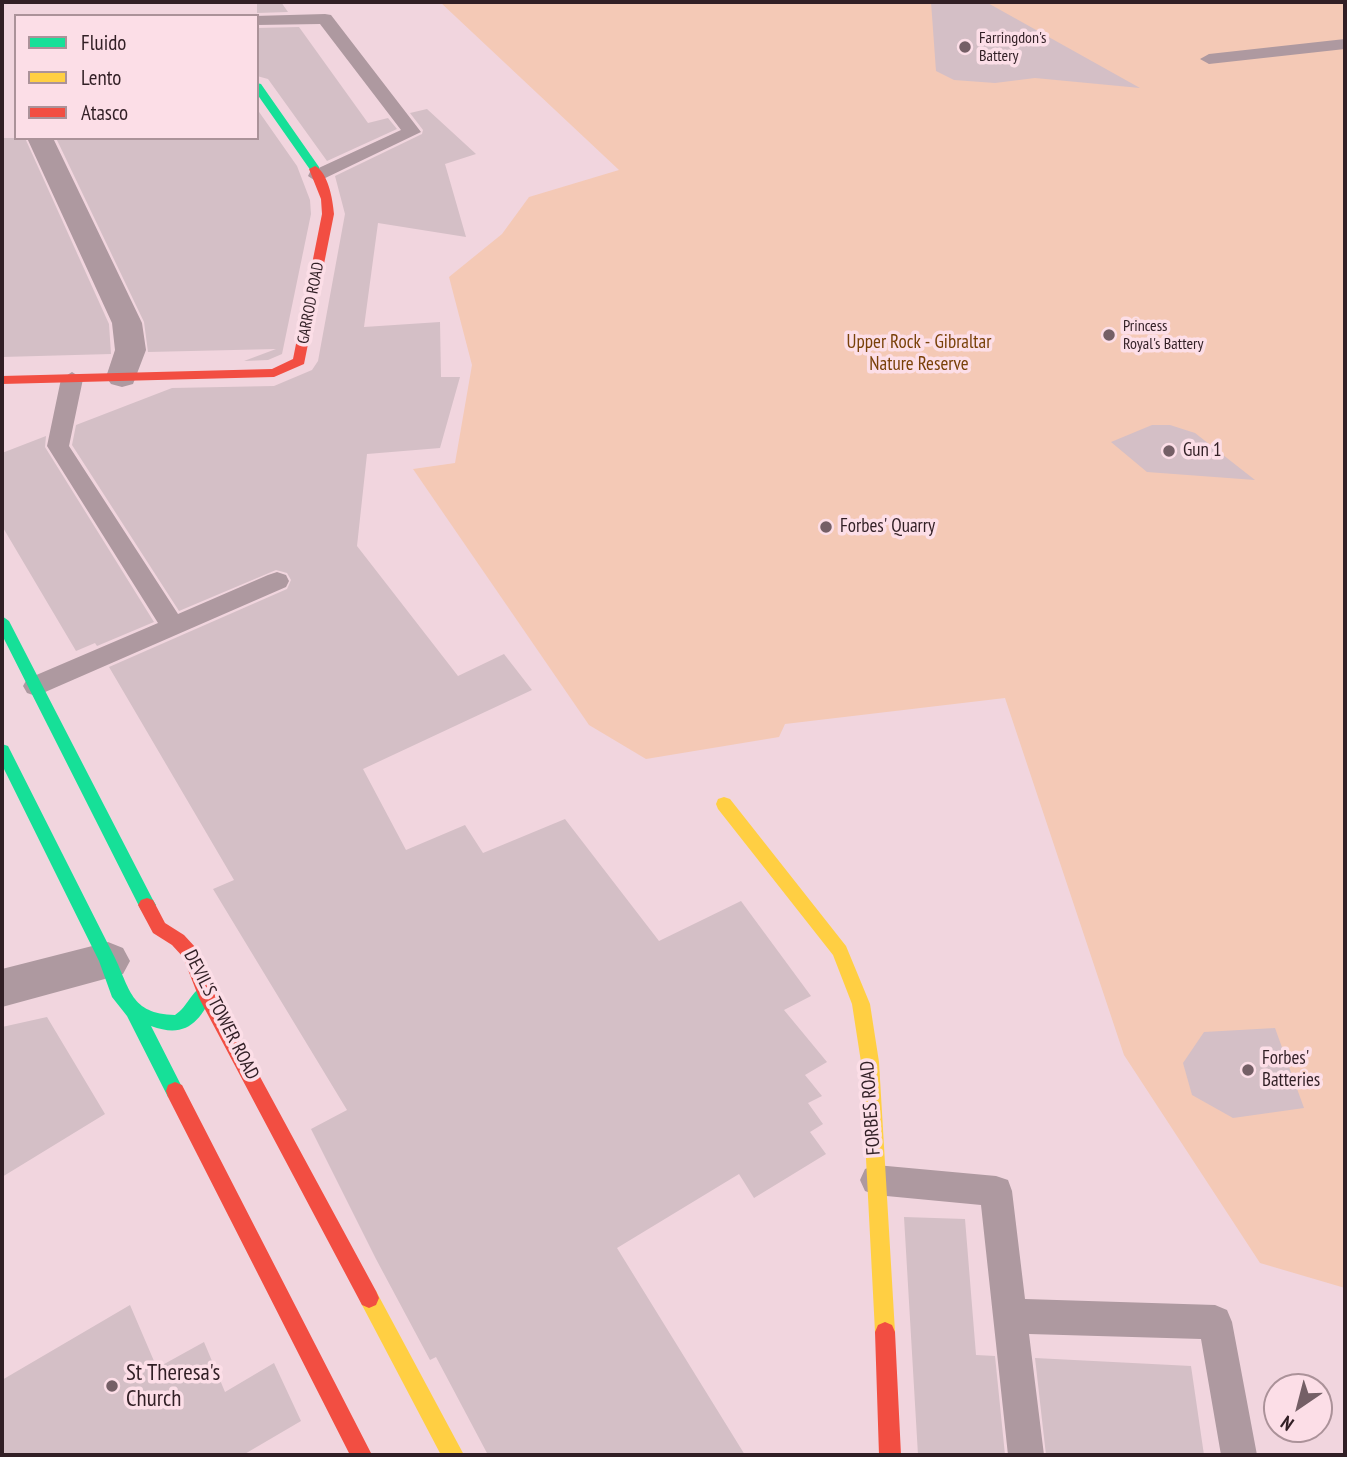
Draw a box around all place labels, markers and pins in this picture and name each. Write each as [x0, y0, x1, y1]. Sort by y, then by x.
place label: Farringdon's Battery [979, 28, 1047, 66]
marker: Farringdon's Battery [957, 39, 973, 55]
place label: Princess Royal's Battery [1123, 316, 1203, 354]
marker: Princess Royal's Battery [1101, 327, 1117, 343]
place label: Gun 1 [1183, 440, 1222, 462]
marker: Gun 1 [1161, 443, 1177, 459]
place label: Forbes' Quarry [840, 516, 935, 538]
marker: Forbes' Quarry [818, 519, 834, 535]
place label: Forbes' Batteries [1262, 1048, 1320, 1092]
marker: Forbes' Batteries [1240, 1062, 1256, 1078]
place label: St Theresa's Church [126, 1359, 220, 1413]
marker: St Theresa's Church [104, 1378, 120, 1394]

